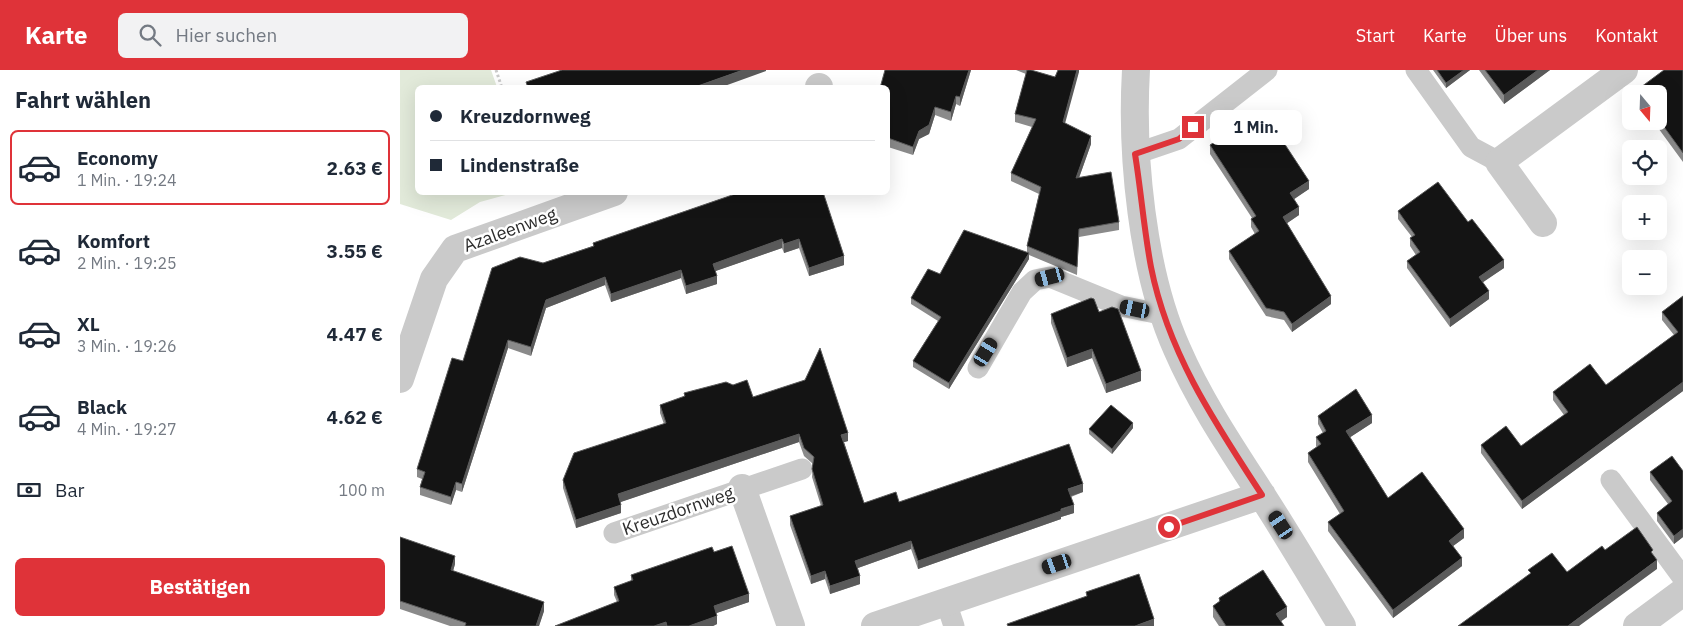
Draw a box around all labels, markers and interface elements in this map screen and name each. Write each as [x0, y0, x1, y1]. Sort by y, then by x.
search box [118, 13, 468, 58]
text: Karte [25, 19, 88, 51]
icon: search [136, 21, 164, 49]
text: Hier suchen [176, 23, 277, 47]
text: Start [1356, 24, 1395, 47]
text: Karte [1423, 24, 1467, 47]
text: Über uns [1495, 24, 1567, 47]
text: Kontakt [1595, 24, 1658, 47]
text: Fahrt wählen [15, 85, 151, 114]
north arrow [1622, 85, 1668, 130]
map controls [1622, 85, 1667, 295]
text: Kreuzdornweg [460, 104, 590, 128]
callout: 1 Min. [1210, 110, 1303, 144]
route end [1182, 116, 1204, 138]
text: 1 Min. [1233, 117, 1279, 137]
button: locate [1622, 140, 1667, 185]
icon: car [17, 145, 62, 190]
text: Economy [77, 146, 158, 170]
text: Lindenstraße [460, 153, 579, 177]
text: 2.63 € [327, 156, 383, 180]
text: 1 Min. · 19:24 [77, 170, 177, 190]
button: + [1622, 195, 1667, 240]
street label: Azaleenweg [460, 202, 560, 257]
icon: car [17, 228, 62, 273]
text: Komfort [77, 229, 150, 253]
text: 3.55 € [327, 239, 383, 263]
button: − [1622, 250, 1667, 295]
text: 2 Min. · 19:25 [77, 253, 177, 273]
car [1033, 266, 1066, 288]
car [1118, 299, 1151, 319]
icon: car [17, 311, 62, 356]
text: XL [77, 312, 100, 336]
text: 4.47 € [327, 322, 383, 346]
car [971, 335, 1000, 369]
text: 3 Min. · 19:26 [77, 336, 177, 356]
icon: car [17, 394, 62, 439]
text: Black [77, 395, 127, 419]
text: 4.62 € [327, 405, 383, 429]
text: 4 Min. · 19:27 [77, 419, 177, 439]
icon: cash [15, 476, 43, 504]
text: Bar [55, 478, 85, 502]
text: 100 m [338, 480, 385, 500]
street label: Kreuzdornweg [619, 481, 737, 540]
car [1266, 508, 1295, 542]
route start [1158, 516, 1180, 538]
car [1040, 552, 1073, 576]
button: Bestätigen [15, 558, 385, 616]

